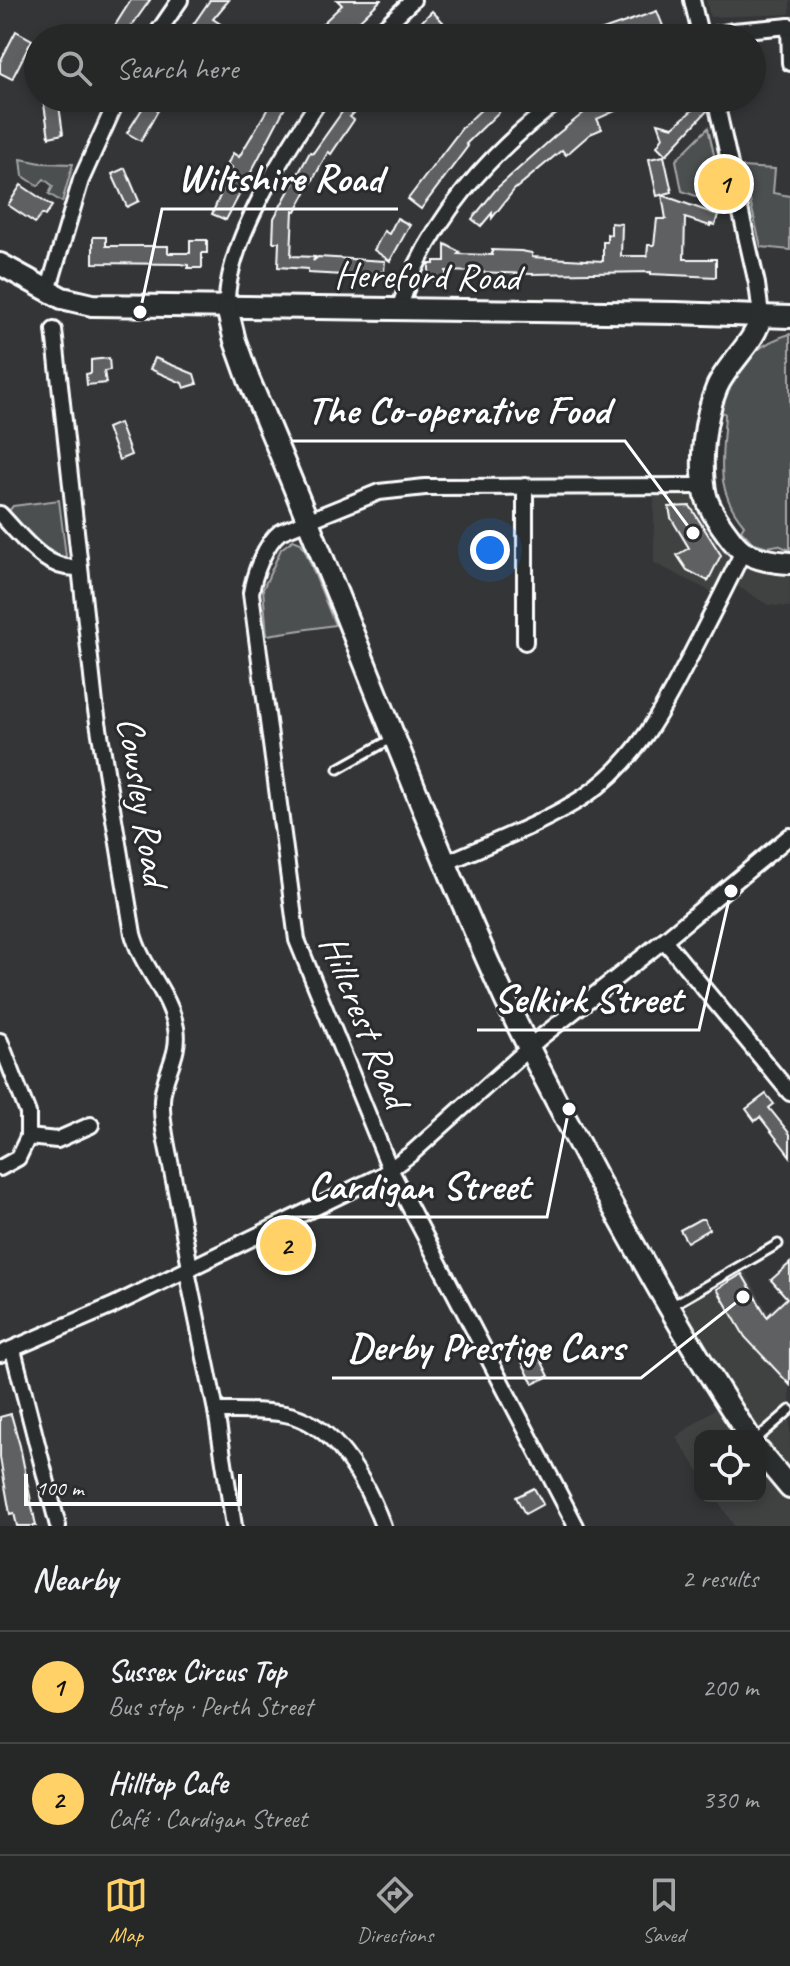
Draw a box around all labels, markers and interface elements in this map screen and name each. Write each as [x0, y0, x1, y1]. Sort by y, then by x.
search box [24, 24, 766, 112]
icon: search [52, 46, 96, 90]
text: Search here [116, 49, 238, 87]
callout: Wiltshire Road [162, 145, 398, 209]
text: Wiltshire Road [178, 153, 389, 203]
pin: 1 [698, 154, 750, 214]
street label: Hereford Road [334, 251, 526, 301]
callout: The Co-operative Food [291, 377, 625, 441]
text: The Co-operative Food [307, 385, 616, 435]
your location [470, 530, 510, 570]
street label: Cowsley Road [107, 714, 180, 894]
street label: Hillcrest Road [309, 928, 423, 1120]
callout: Selkirk Street [477, 966, 699, 1030]
text: Selkirk Street [493, 974, 686, 1024]
callout: Cardigan Street [292, 1153, 547, 1217]
text: Cardigan Street [308, 1161, 534, 1211]
pin: 2 [260, 1215, 312, 1275]
callout: Derby Prestige Cars [332, 1314, 641, 1378]
text: Derby Prestige Cars [348, 1322, 628, 1372]
map controls [694, 1430, 766, 1502]
button: locate [694, 1430, 766, 1502]
scale bar [24, 1470, 242, 1506]
text: 100 m [36, 1474, 83, 1502]
text: Nearby [32, 1557, 118, 1600]
text: 2 results [682, 1562, 758, 1595]
text: Sussex Circus Top [108, 1652, 286, 1690]
text: 1 [52, 1671, 64, 1704]
text: 200 m [702, 1671, 758, 1704]
text: Bus stop · Perth Street [108, 1690, 312, 1723]
text: Hilltop Cafe [108, 1764, 227, 1802]
text: 2 [52, 1783, 64, 1816]
text: 330 m [702, 1783, 758, 1816]
text: Café · Cardigan Street [108, 1802, 307, 1835]
tab: Map [104, 1873, 148, 1949]
tab: Directions [357, 1873, 433, 1949]
tab: Saved [642, 1873, 686, 1949]

